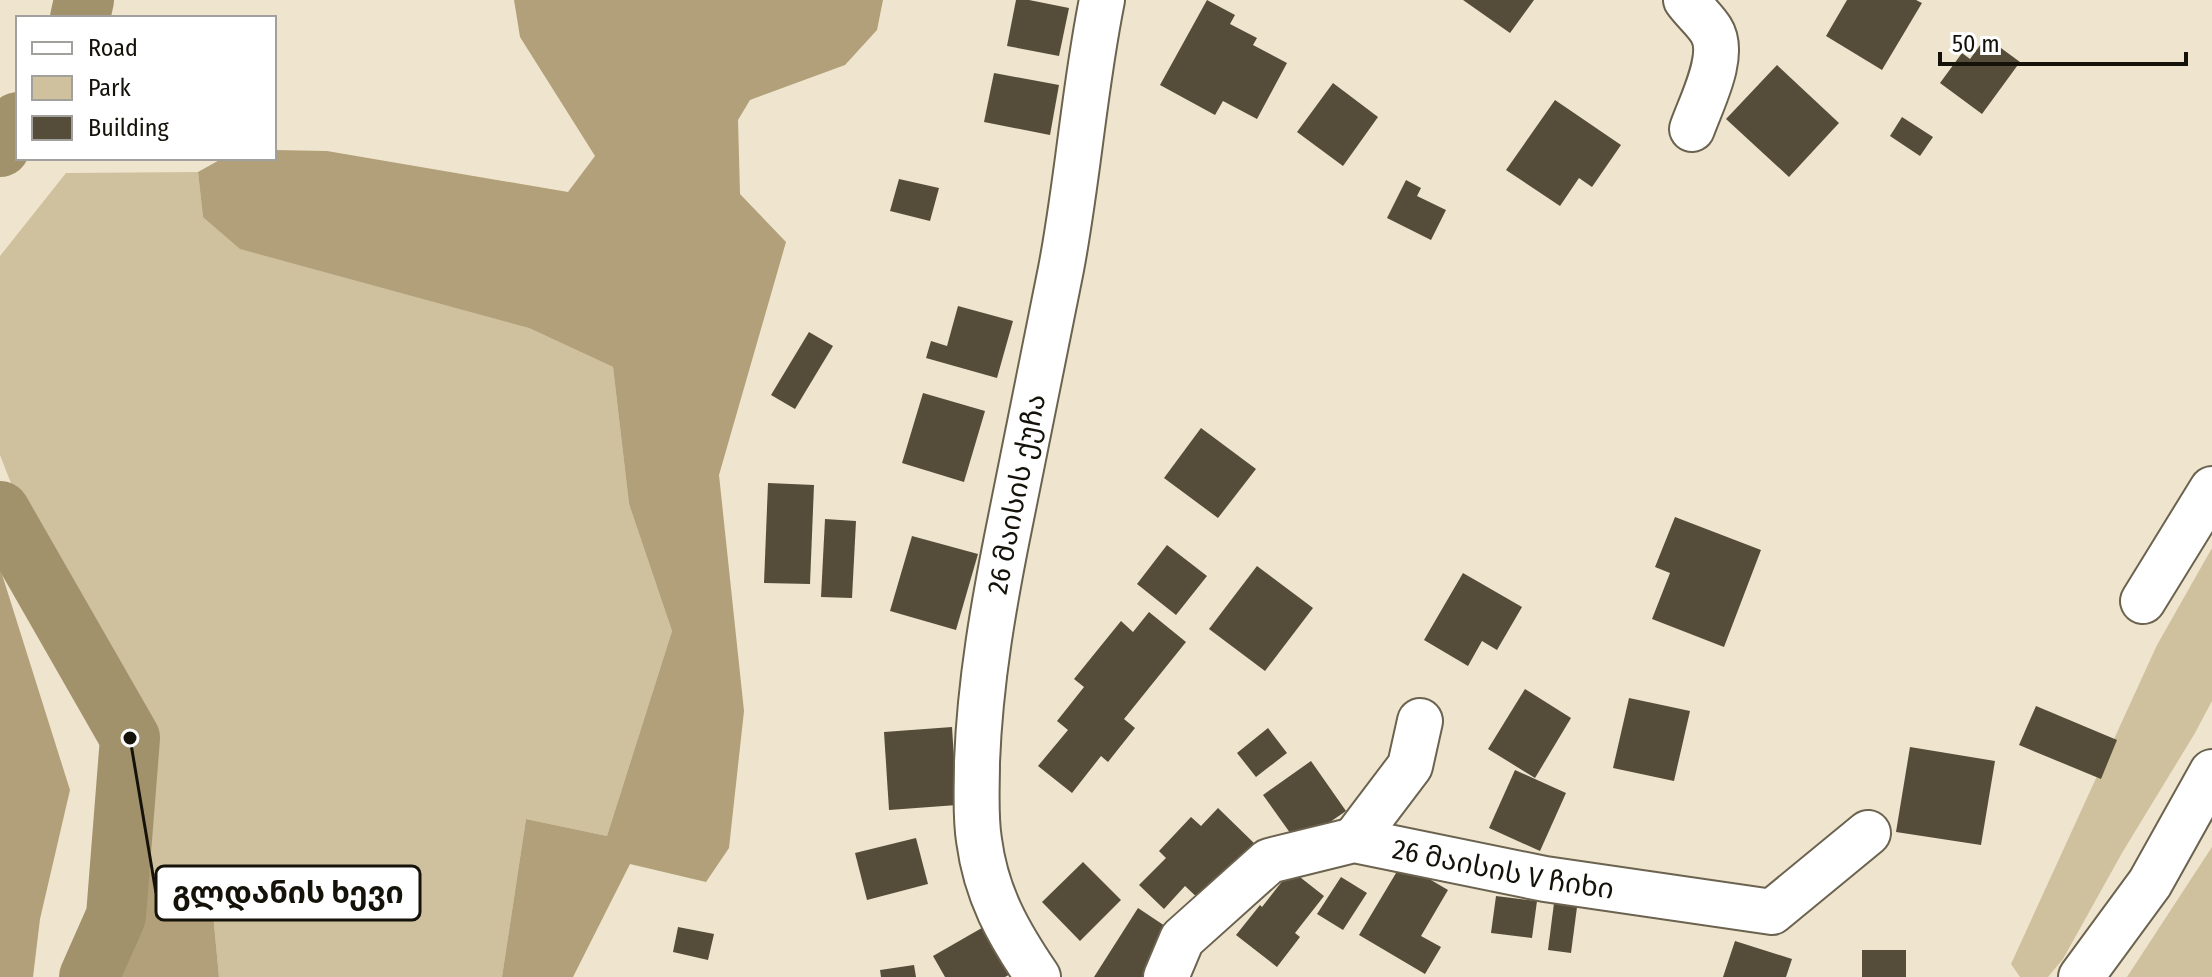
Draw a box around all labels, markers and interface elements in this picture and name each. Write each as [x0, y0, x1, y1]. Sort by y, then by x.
legend [16, 16, 276, 160]
scale bar [1940, 16, 2186, 66]
text: 50 m [1952, 30, 2000, 58]
text: Road [88, 34, 138, 62]
text: Park [88, 74, 131, 102]
text: Building [88, 114, 170, 142]
street label: 26 მაისის ქუჩა [981, 391, 1052, 597]
street label: 26 მაისის V ჩიხი [1390, 832, 1616, 906]
callout: გლდანის ხევი [156, 866, 420, 920]
text: გლდანის ხევი [172, 875, 404, 912]

